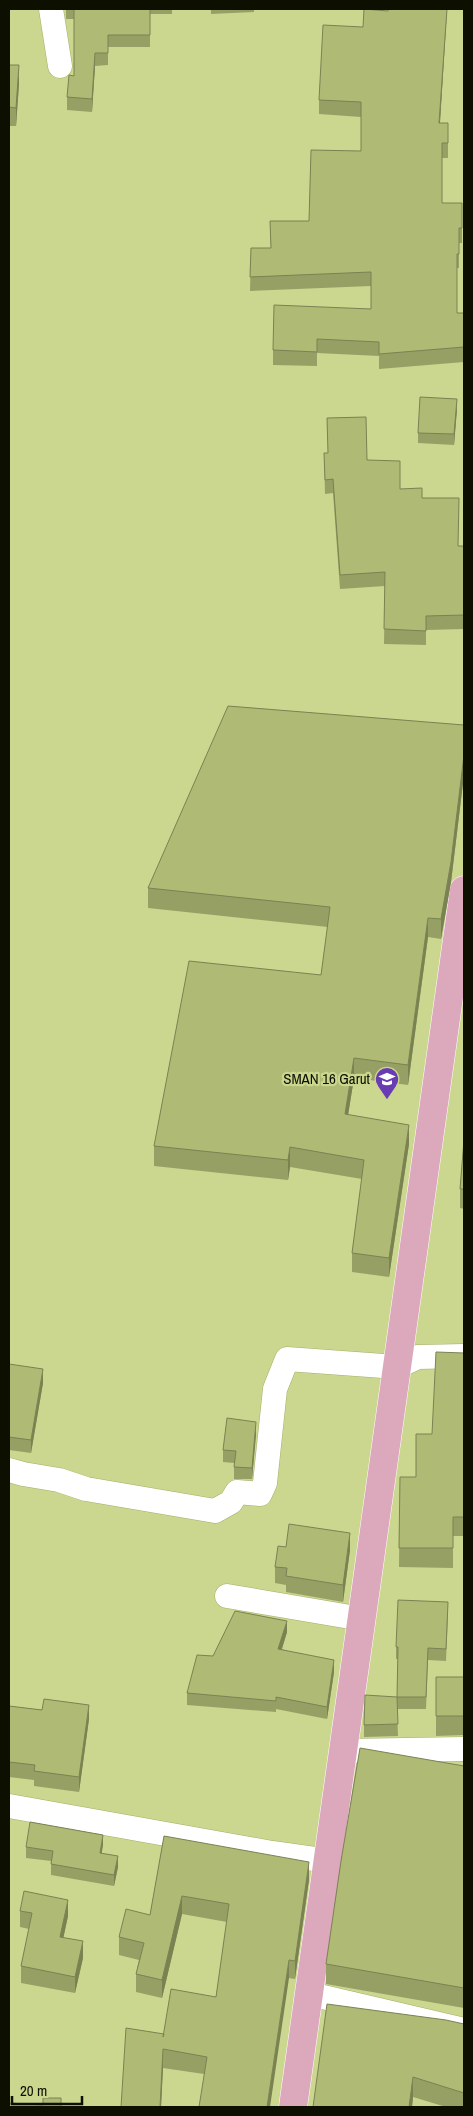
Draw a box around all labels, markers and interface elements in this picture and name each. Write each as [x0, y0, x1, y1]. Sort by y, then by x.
school or university icon: SMAN 16 Garut [374, 1066, 400, 1100]
place label: SMAN 16 Garut [283, 1068, 371, 1089]
scale bar [12, 2074, 82, 2106]
text: 20 m [20, 2080, 47, 2101]

